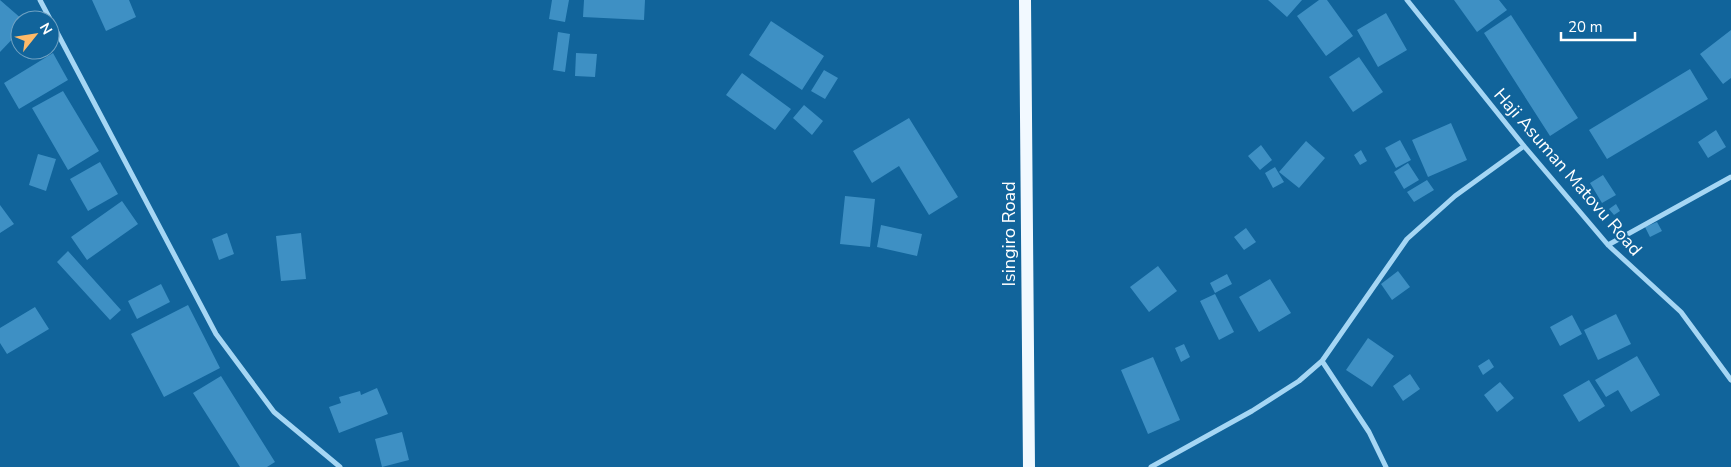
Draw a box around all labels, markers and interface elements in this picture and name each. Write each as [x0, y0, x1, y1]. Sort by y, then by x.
north arrow [10, 10, 60, 60]
scale bar [1561, 10, 1635, 42]
text: 20 m [1568, 17, 1603, 37]
text: N [35, 19, 57, 38]
street label: Haji Asuman Matovu Road [1488, 83, 1648, 261]
street label: Isingiro Road [997, 181, 1021, 287]

